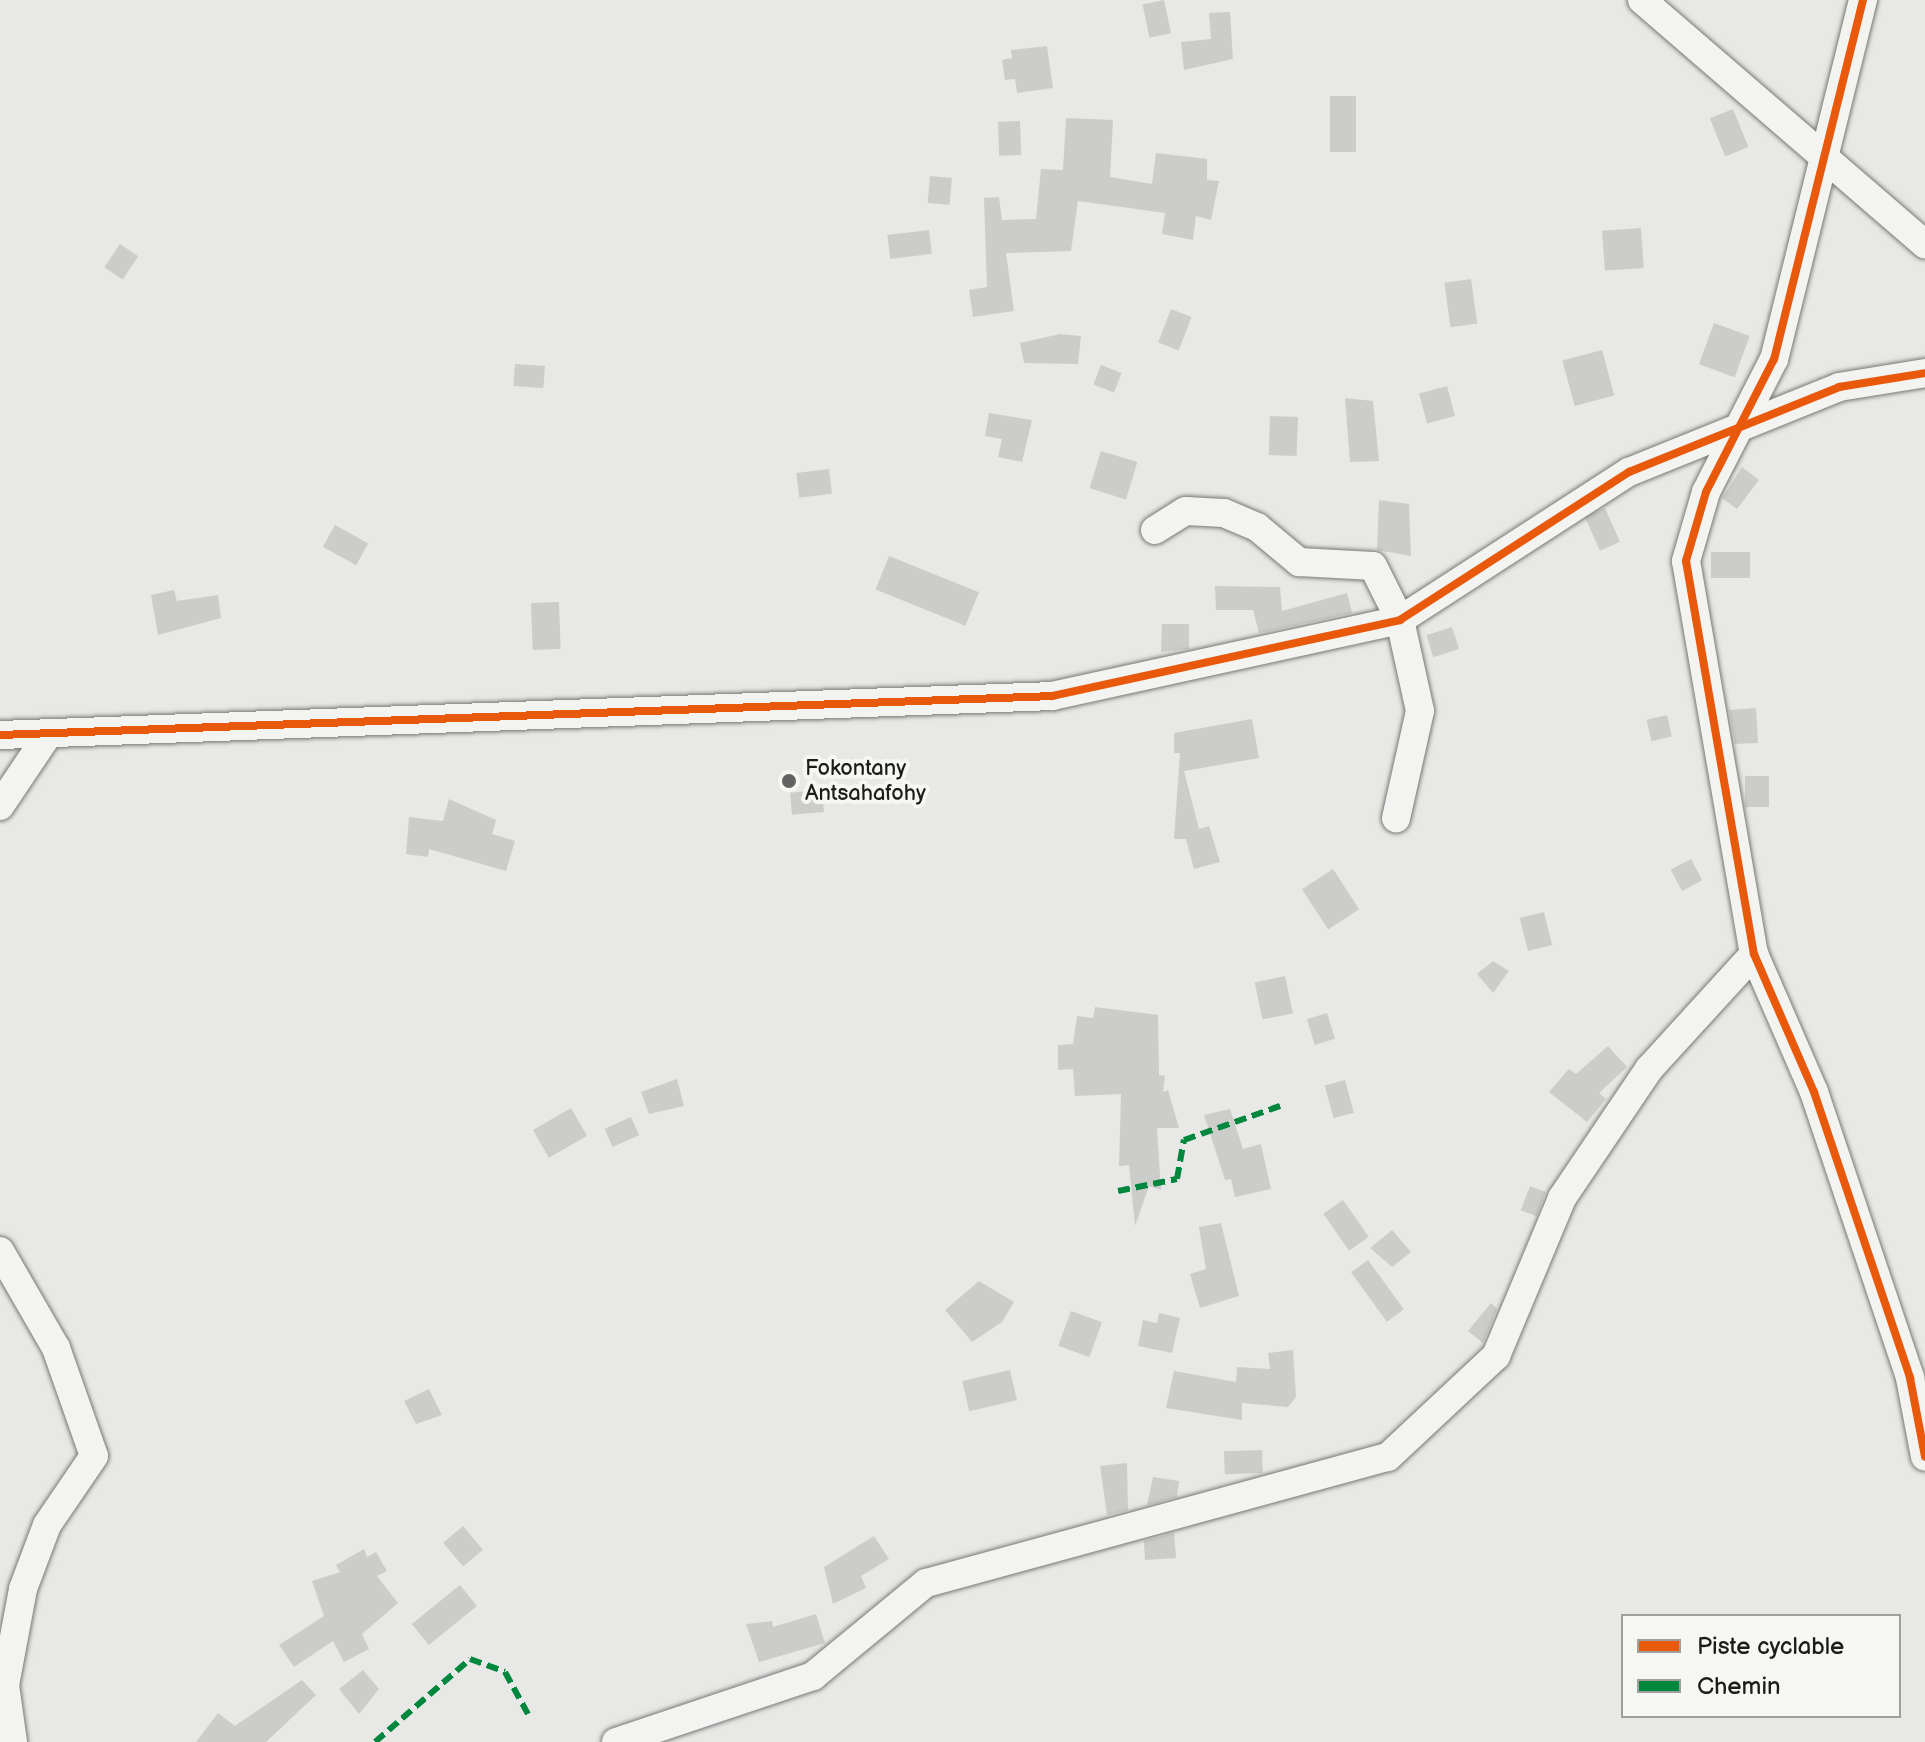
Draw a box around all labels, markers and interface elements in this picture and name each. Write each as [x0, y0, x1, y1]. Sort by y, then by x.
place label: Fokontany Antsahafohy [805, 755, 926, 806]
marker: Fokontany Antsahafohy [780, 772, 798, 790]
legend [1621, 1614, 1901, 1718]
text: Piste cyclable [1697, 1632, 1844, 1661]
text: Chemin [1697, 1672, 1781, 1701]

